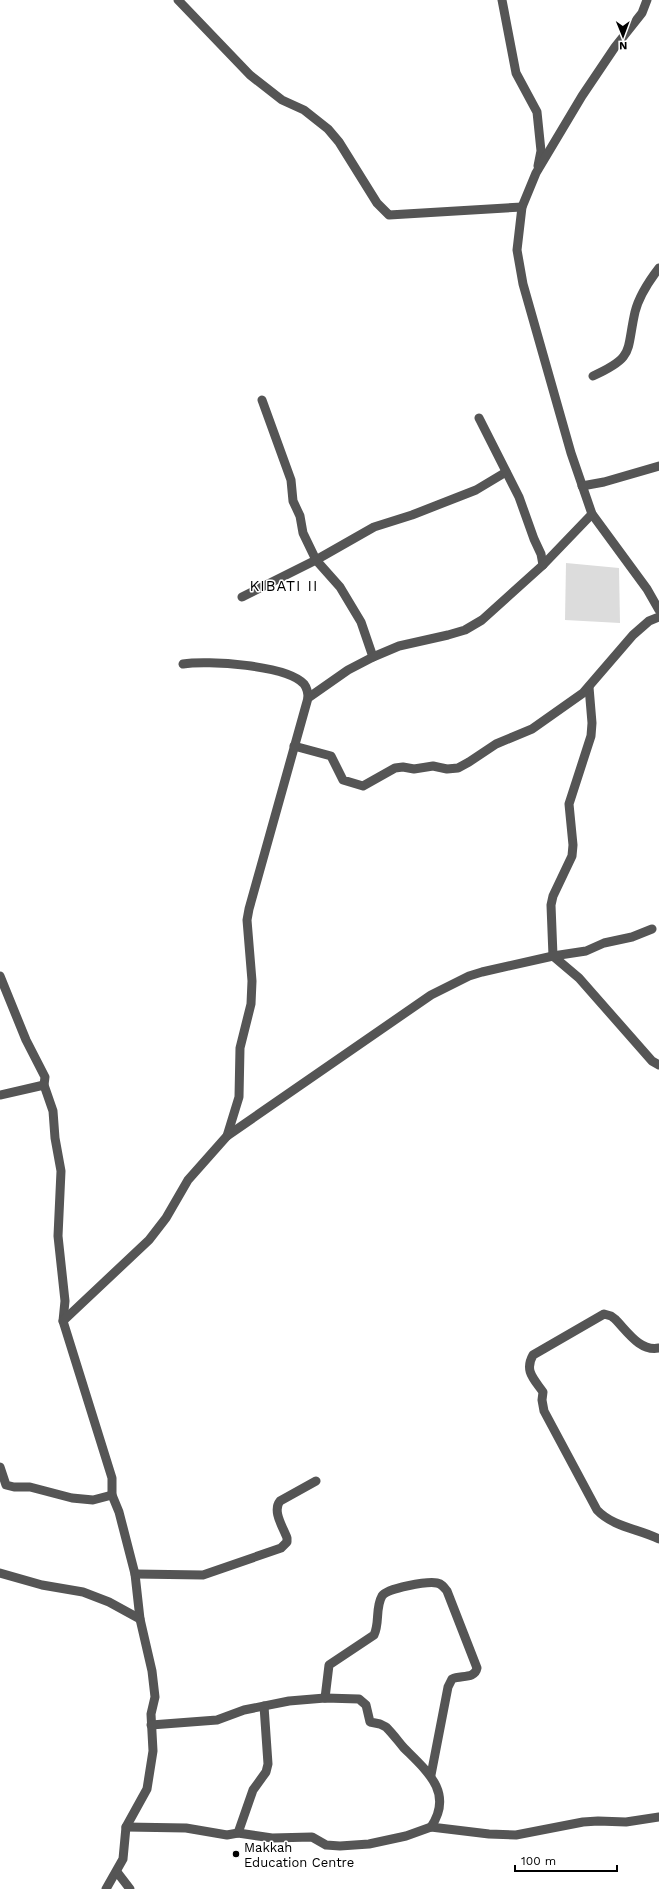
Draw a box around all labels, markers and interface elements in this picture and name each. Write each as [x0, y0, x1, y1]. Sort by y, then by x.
north arrow [603, 16, 643, 56]
text: N [619, 39, 627, 52]
district label: KIBATI II [250, 577, 318, 595]
place label: Makkah Education Centre [244, 1840, 354, 1870]
scale bar [515, 1847, 617, 1873]
marker: Makkah Education Centre [231, 1849, 241, 1859]
text: 100 m [521, 1854, 556, 1868]

